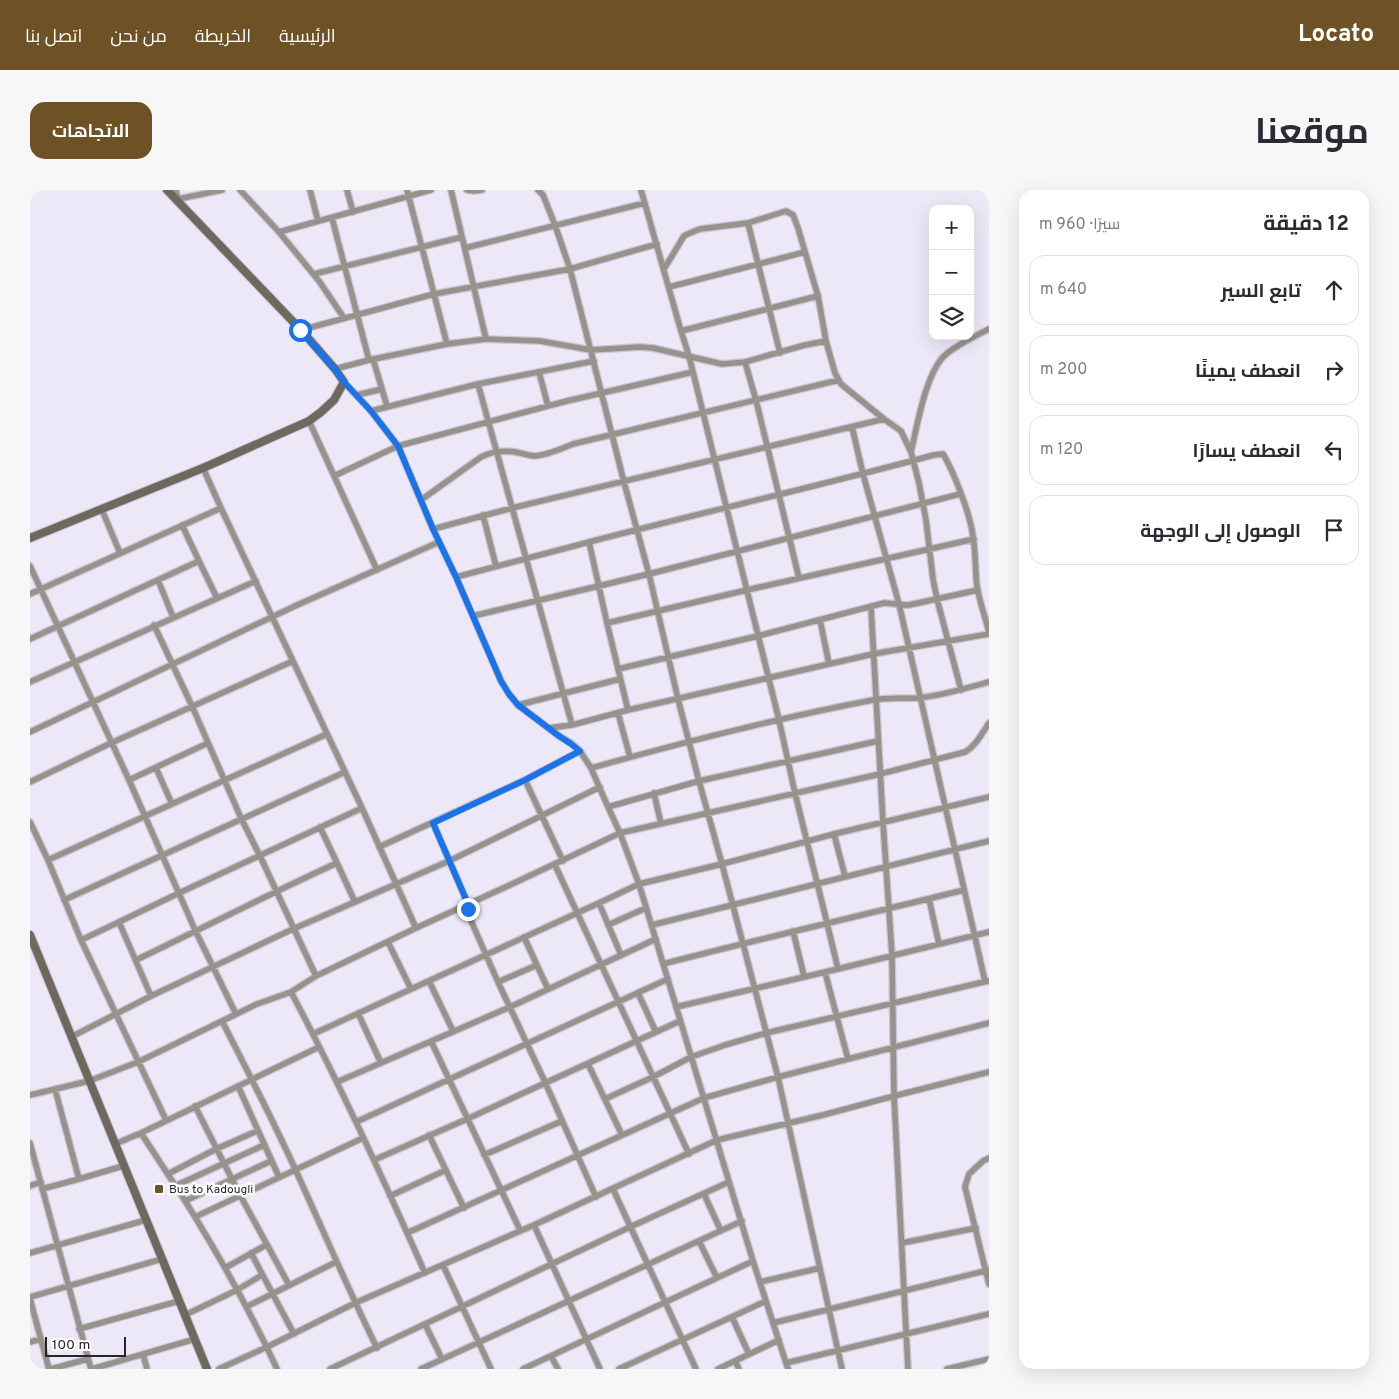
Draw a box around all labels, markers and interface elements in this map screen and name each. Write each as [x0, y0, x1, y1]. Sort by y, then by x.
text: Locato [1298, 20, 1374, 50]
text: اتصل بنا [25, 26, 82, 49]
text: من نحن [110, 26, 167, 49]
text: الخريطة [195, 26, 251, 49]
text: الرئيسية [279, 26, 336, 49]
button: الاتجاهات [30, 102, 152, 159]
text: موقعنا [1255, 112, 1369, 156]
map controls [929, 205, 974, 340]
button: + [929, 205, 974, 250]
text: 12 دقيقة [1263, 211, 1349, 238]
text: سيرًا · 960 m [1039, 215, 1120, 235]
button: − [929, 250, 974, 295]
icon: ahead [1320, 276, 1348, 304]
text: 640 m [1040, 280, 1087, 300]
text: تابع السير [1221, 280, 1301, 304]
button: layers [929, 295, 974, 340]
route start [289, 319, 312, 342]
icon: right [1320, 356, 1348, 384]
text: 200 m [1040, 360, 1088, 380]
text: انعطف يمينًا [1195, 360, 1301, 384]
icon: left [1320, 436, 1348, 464]
text: 120 m [1040, 440, 1083, 460]
text: انعطف يسارًا [1193, 440, 1301, 464]
icon: arrive [1320, 516, 1348, 544]
text: الوصول إلى الوجهة [1140, 520, 1301, 544]
route end [457, 898, 480, 921]
place label: Bus to Kadougli [169, 1182, 253, 1198]
marker: Bus to Kadougli [153, 1183, 165, 1195]
scale bar [45, 1334, 126, 1357]
text: 100 m [52, 1337, 90, 1354]

